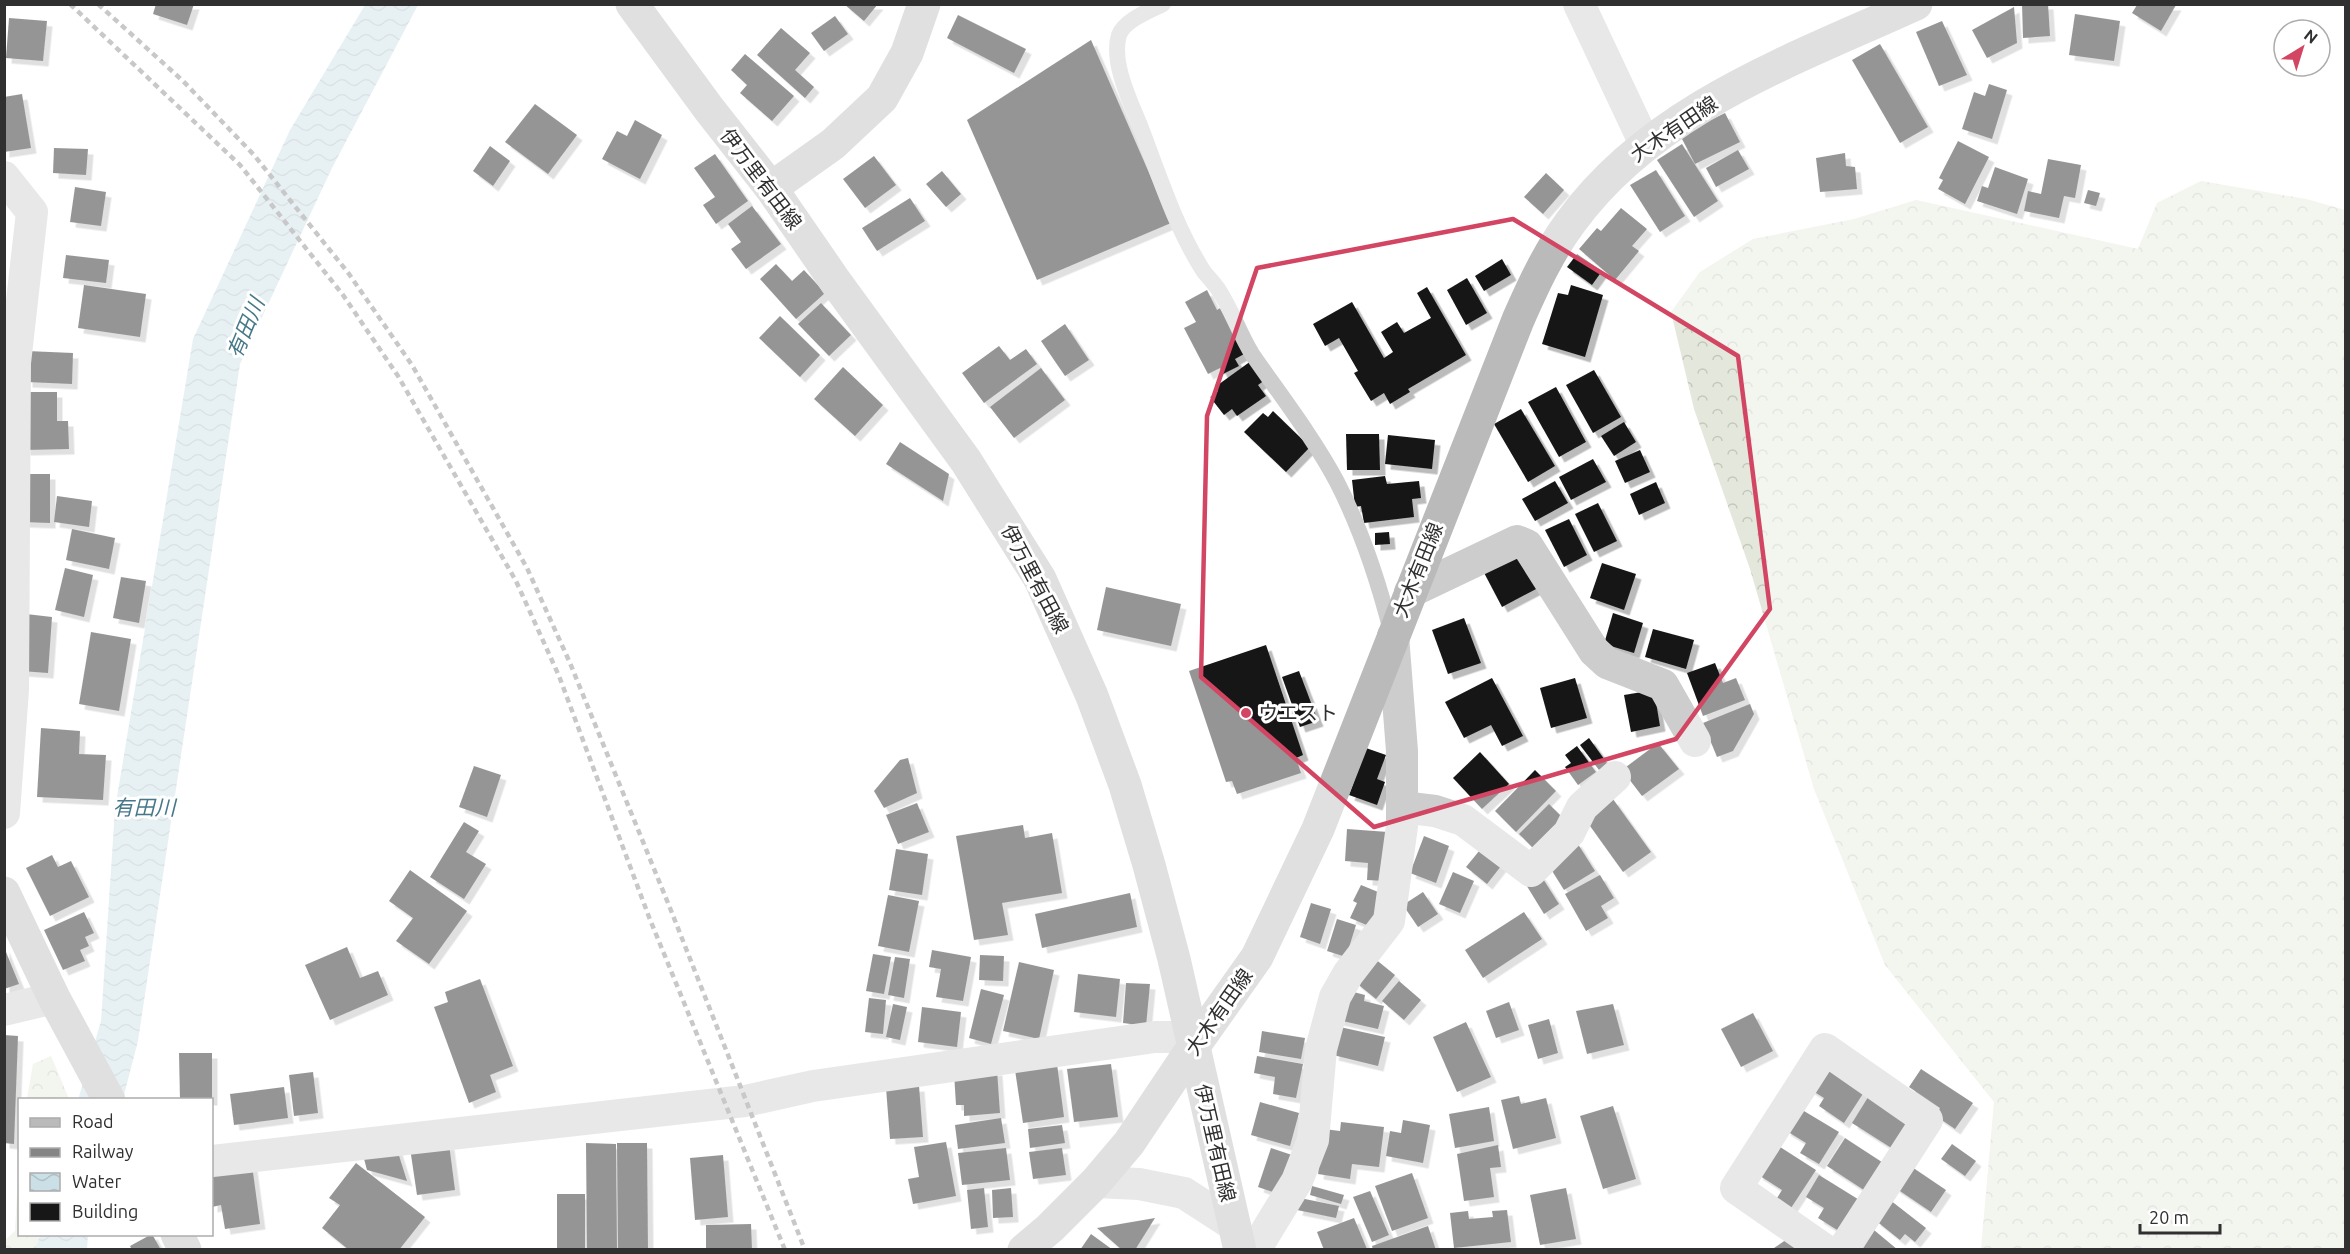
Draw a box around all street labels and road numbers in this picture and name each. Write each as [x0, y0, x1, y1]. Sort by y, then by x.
street label: 大木有田線 [1626, 91, 1722, 166]
street label: 伊万里有田線 [716, 124, 807, 234]
street label: 大木有田線 [1388, 519, 1447, 620]
street label: 伊万里有田線 [997, 520, 1074, 637]
street label: 大木有田線 [1180, 964, 1257, 1059]
street label: 伊万里有田線 [1191, 1082, 1240, 1204]

